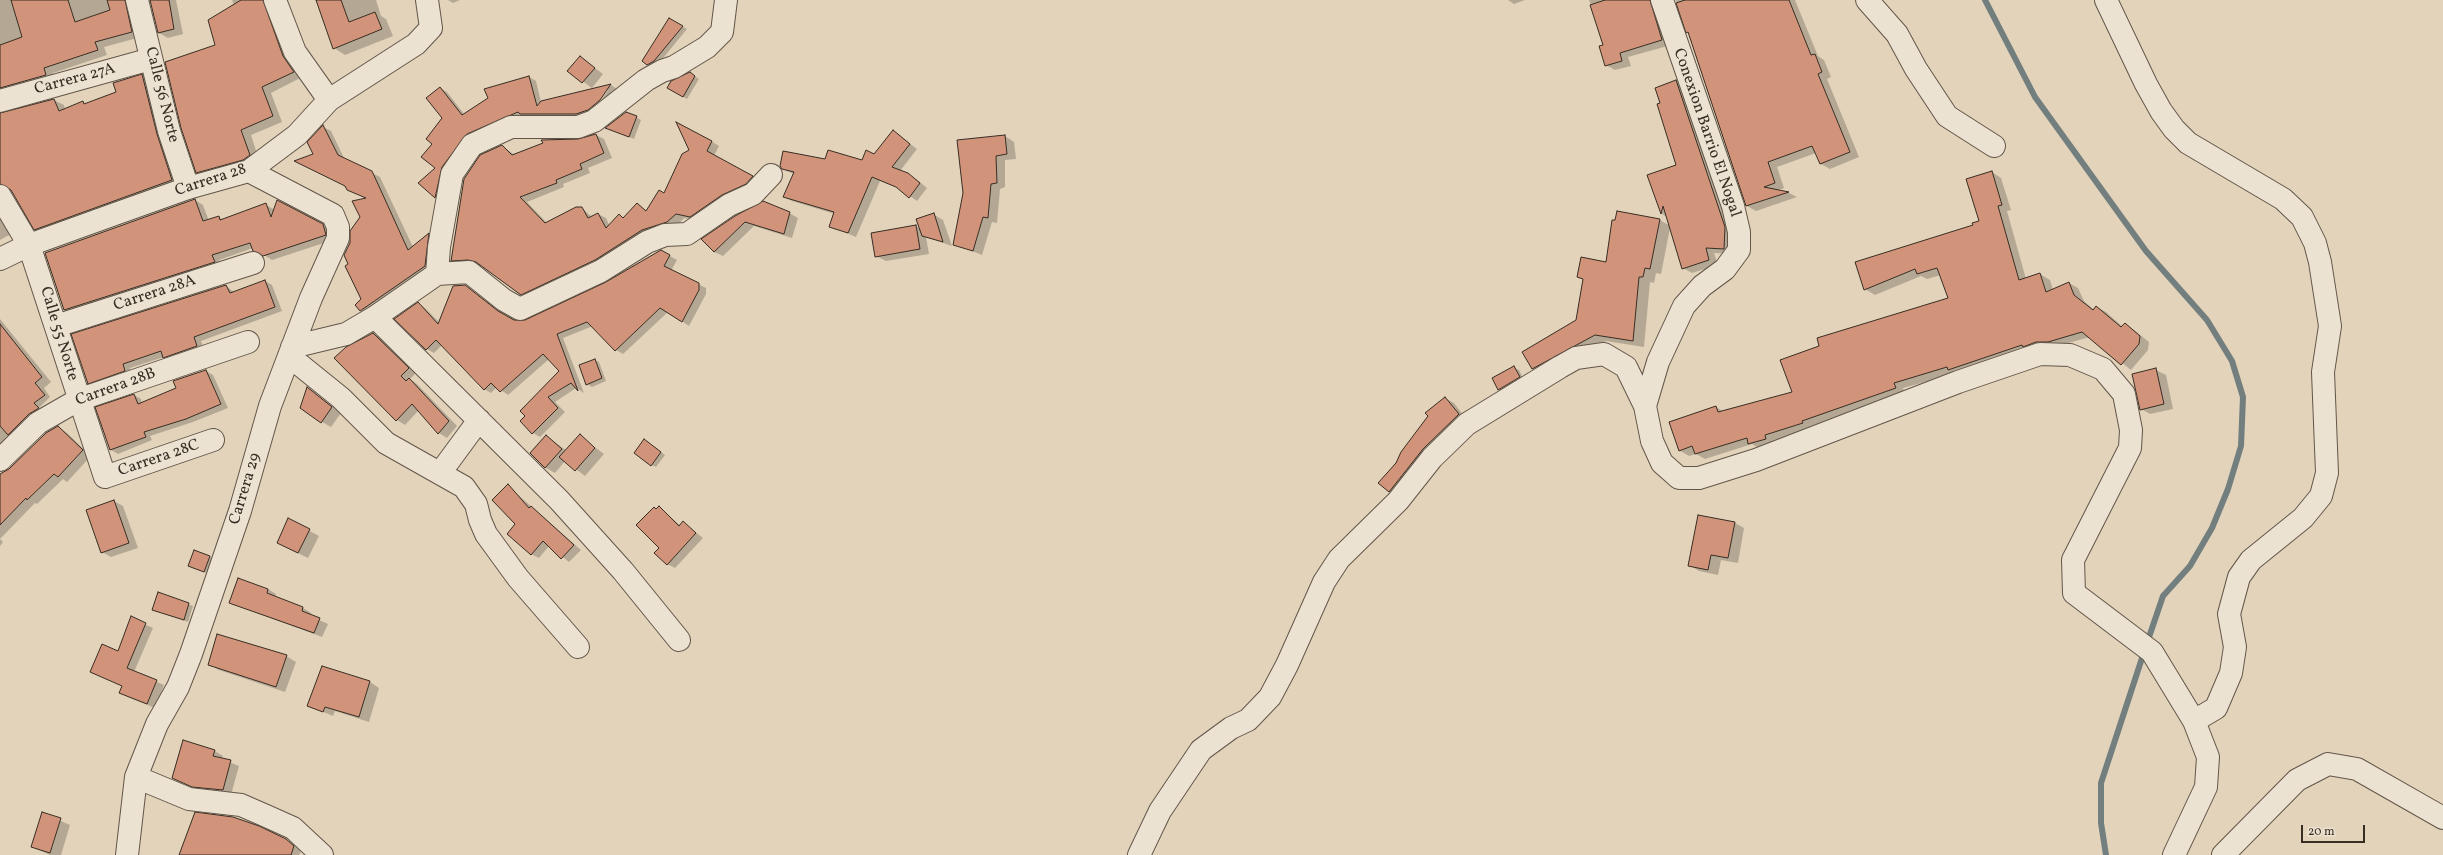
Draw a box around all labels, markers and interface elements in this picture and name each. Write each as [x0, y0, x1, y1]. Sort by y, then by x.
street label: Calle 56 Norte [140, 45, 182, 145]
street label: Conexion Barrio El Nogal [1668, 46, 1744, 220]
street label: Carrera 27A [32, 60, 118, 100]
street label: Carrera 28 [173, 160, 249, 202]
street label: Carrera 28A [111, 272, 199, 316]
street label: Calle 55 Norte [35, 285, 81, 383]
street label: Carrera 28B [73, 365, 159, 411]
street label: Carrera 28C [116, 436, 202, 482]
street label: Carrera 29 [226, 451, 266, 527]
scale bar [2303, 817, 2367, 843]
text: 20 m [2308, 824, 2335, 840]

